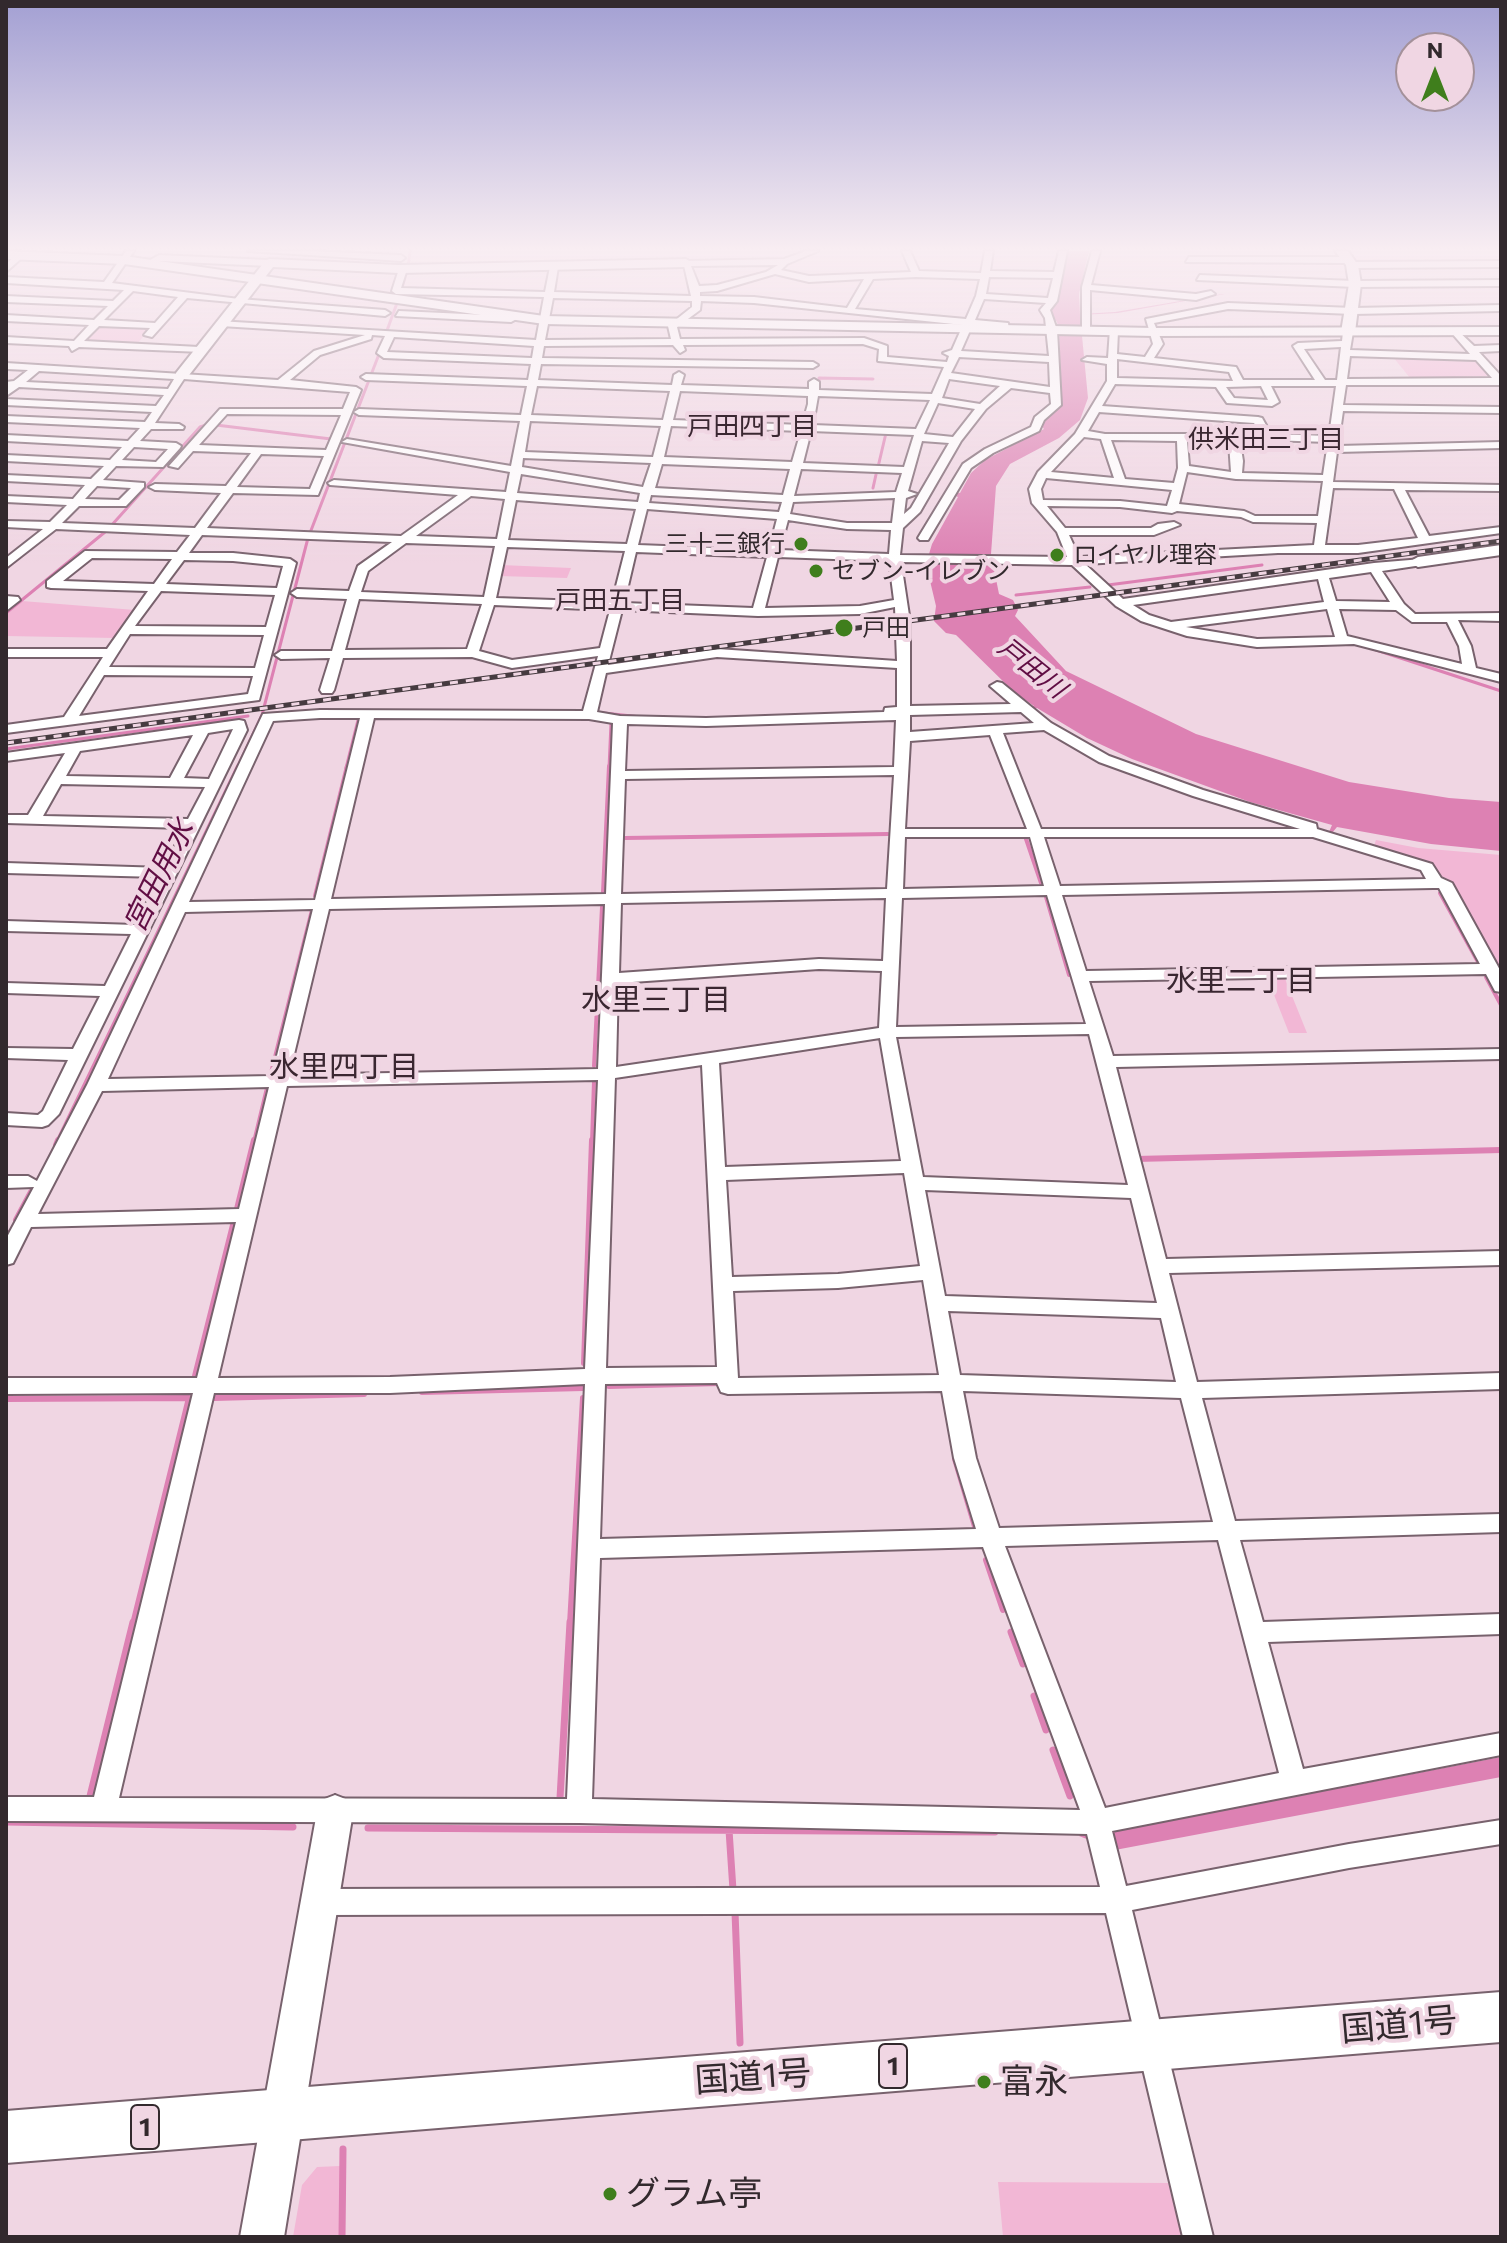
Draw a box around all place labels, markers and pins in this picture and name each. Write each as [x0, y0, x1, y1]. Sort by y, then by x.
place label: 三十三銀行 [665, 530, 785, 558]
marker: 三十三銀行 [792, 535, 810, 553]
place label: ロイヤル理容 [1073, 541, 1217, 569]
marker: ロイヤル理容 [1048, 546, 1066, 564]
place label: セブン-イレブン [832, 557, 1010, 585]
marker: セブン-イレブン [807, 562, 825, 580]
place label: 戸田 [862, 614, 910, 642]
marker: 戸田 [833, 617, 855, 639]
place label: 富永 [1000, 2062, 1068, 2102]
marker: 富永 [975, 2073, 993, 2091]
place label: グラム亭 [626, 2174, 762, 2214]
marker: グラム亭 [601, 2185, 619, 2203]

